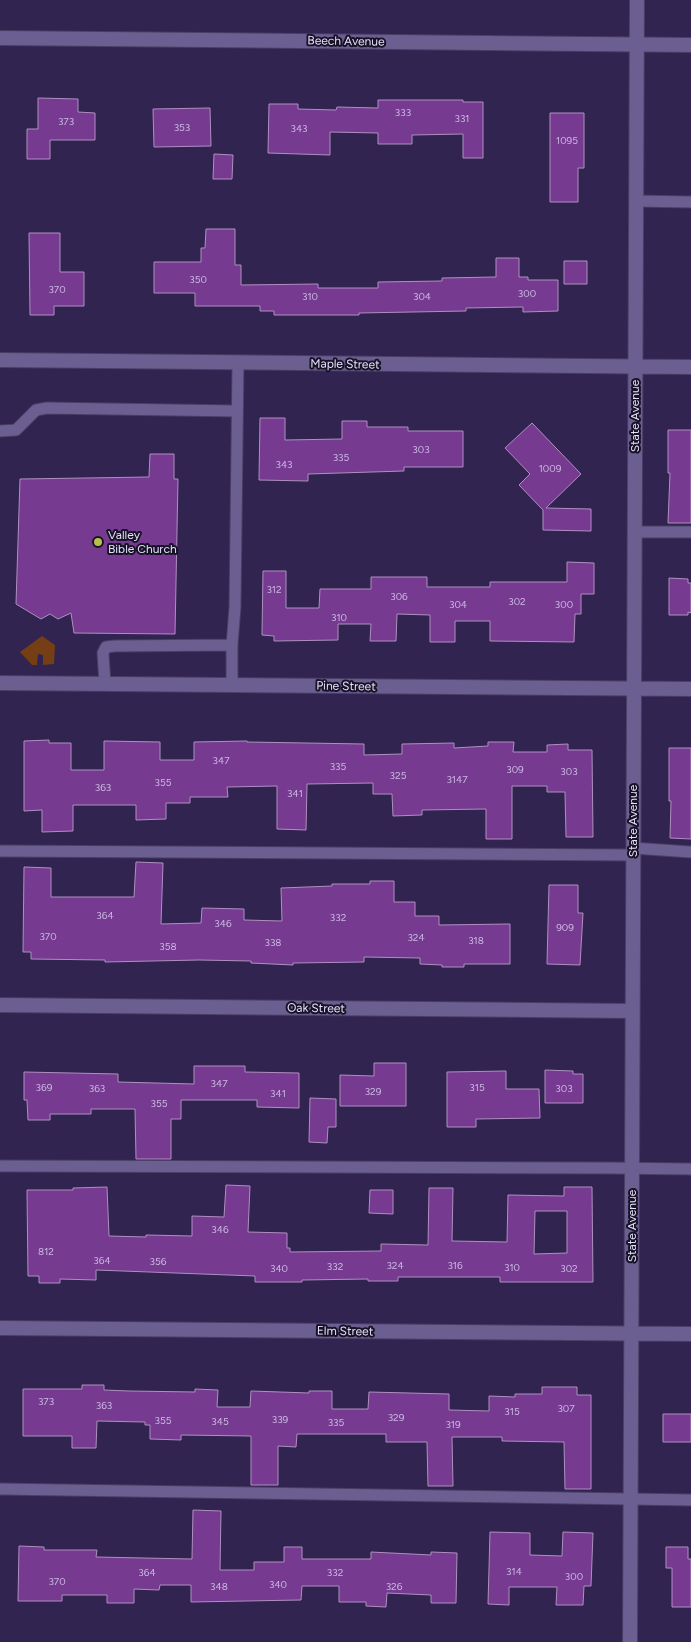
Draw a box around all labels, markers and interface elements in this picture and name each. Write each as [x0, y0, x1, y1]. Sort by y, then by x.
street label: Beech Avenue [307, 33, 385, 49]
house number: 333 [395, 106, 411, 119]
house number: 331 [454, 112, 470, 125]
house number: 373 [58, 115, 74, 128]
house number: 353 [174, 121, 190, 134]
house number: 343 [290, 122, 308, 135]
house number: 1095 [556, 134, 578, 147]
house number: 350 [189, 273, 207, 286]
house number: 370 [48, 283, 66, 296]
house number: 300 [518, 287, 536, 300]
house number: 310 [302, 290, 318, 303]
house number: 304 [413, 290, 431, 303]
street label: Maple Street [310, 356, 380, 372]
street label: State Avenue [628, 379, 642, 452]
house number: 303 [412, 443, 430, 456]
house number: 335 [333, 451, 350, 464]
house number: 343 [275, 458, 293, 471]
house number: 1009 [539, 462, 562, 475]
place label: Valley Bible Church [108, 528, 177, 556]
marker: Valley Bible Church [92, 536, 104, 548]
house number: 312 [266, 583, 282, 596]
house number: 306 [390, 590, 408, 603]
house number: 302 [508, 595, 526, 608]
house number: 304 [449, 598, 467, 611]
house number: 300 [555, 598, 573, 611]
house number: 310 [331, 611, 347, 624]
street label: Pine Street [316, 678, 376, 694]
house number: 347 [212, 754, 230, 767]
house number: 335 [330, 760, 347, 773]
house number: 309 [506, 763, 524, 776]
house number: 303 [560, 765, 578, 778]
house number: 325 [390, 769, 407, 782]
house number: 3147 [446, 773, 468, 786]
house number: 355 [155, 776, 172, 789]
house number: 363 [95, 781, 111, 794]
street label: State Avenue [626, 784, 640, 857]
house number: 341 [287, 787, 303, 800]
house number: 364 [96, 909, 114, 922]
house number: 332 [330, 911, 346, 924]
house number: 346 [214, 917, 232, 930]
house number: 909 [556, 921, 574, 934]
house number: 370 [39, 930, 57, 943]
house number: 324 [407, 931, 425, 944]
house number: 318 [468, 934, 484, 947]
house number: 338 [264, 936, 282, 949]
house number: 358 [159, 940, 177, 953]
street label: Oak Street [287, 1000, 345, 1016]
house number: 347 [210, 1077, 228, 1090]
house number: 369 [36, 1081, 53, 1094]
house number: 315 [469, 1081, 485, 1094]
house number: 363 [89, 1082, 105, 1095]
house number: 303 [555, 1082, 573, 1095]
house number: 329 [365, 1085, 382, 1098]
house number: 341 [270, 1087, 286, 1100]
house number: 355 [151, 1097, 168, 1110]
street label: State Avenue [625, 1189, 639, 1262]
house number: 346 [211, 1223, 229, 1236]
house number: 812 [38, 1245, 54, 1258]
house number: 364 [93, 1254, 111, 1267]
house number: 356 [150, 1255, 167, 1268]
house number: 324 [386, 1259, 404, 1272]
house number: 316 [447, 1259, 463, 1272]
house number: 332 [327, 1260, 343, 1273]
house number: 310 [504, 1261, 520, 1274]
house number: 340 [270, 1262, 288, 1275]
house number: 302 [560, 1262, 578, 1275]
street label: Elm Street [317, 1324, 374, 1339]
house number: 373 [38, 1395, 54, 1408]
house number: 363 [96, 1399, 112, 1412]
house number: 307 [557, 1402, 575, 1415]
house number: 315 [504, 1405, 520, 1418]
house number: 329 [388, 1411, 405, 1424]
house number: 339 [272, 1413, 289, 1426]
house number: 355 [155, 1414, 172, 1427]
house number: 345 [211, 1415, 229, 1428]
house number: 335 [328, 1416, 345, 1429]
house number: 319 [445, 1418, 461, 1431]
house number: 314 [506, 1565, 522, 1578]
house number: 364 [138, 1566, 156, 1579]
house number: 332 [327, 1566, 343, 1579]
house number: 300 [565, 1570, 583, 1583]
house number: 370 [48, 1575, 66, 1588]
house number: 340 [269, 1578, 287, 1591]
house number: 348 [210, 1580, 228, 1593]
house number: 326 [386, 1580, 403, 1593]

